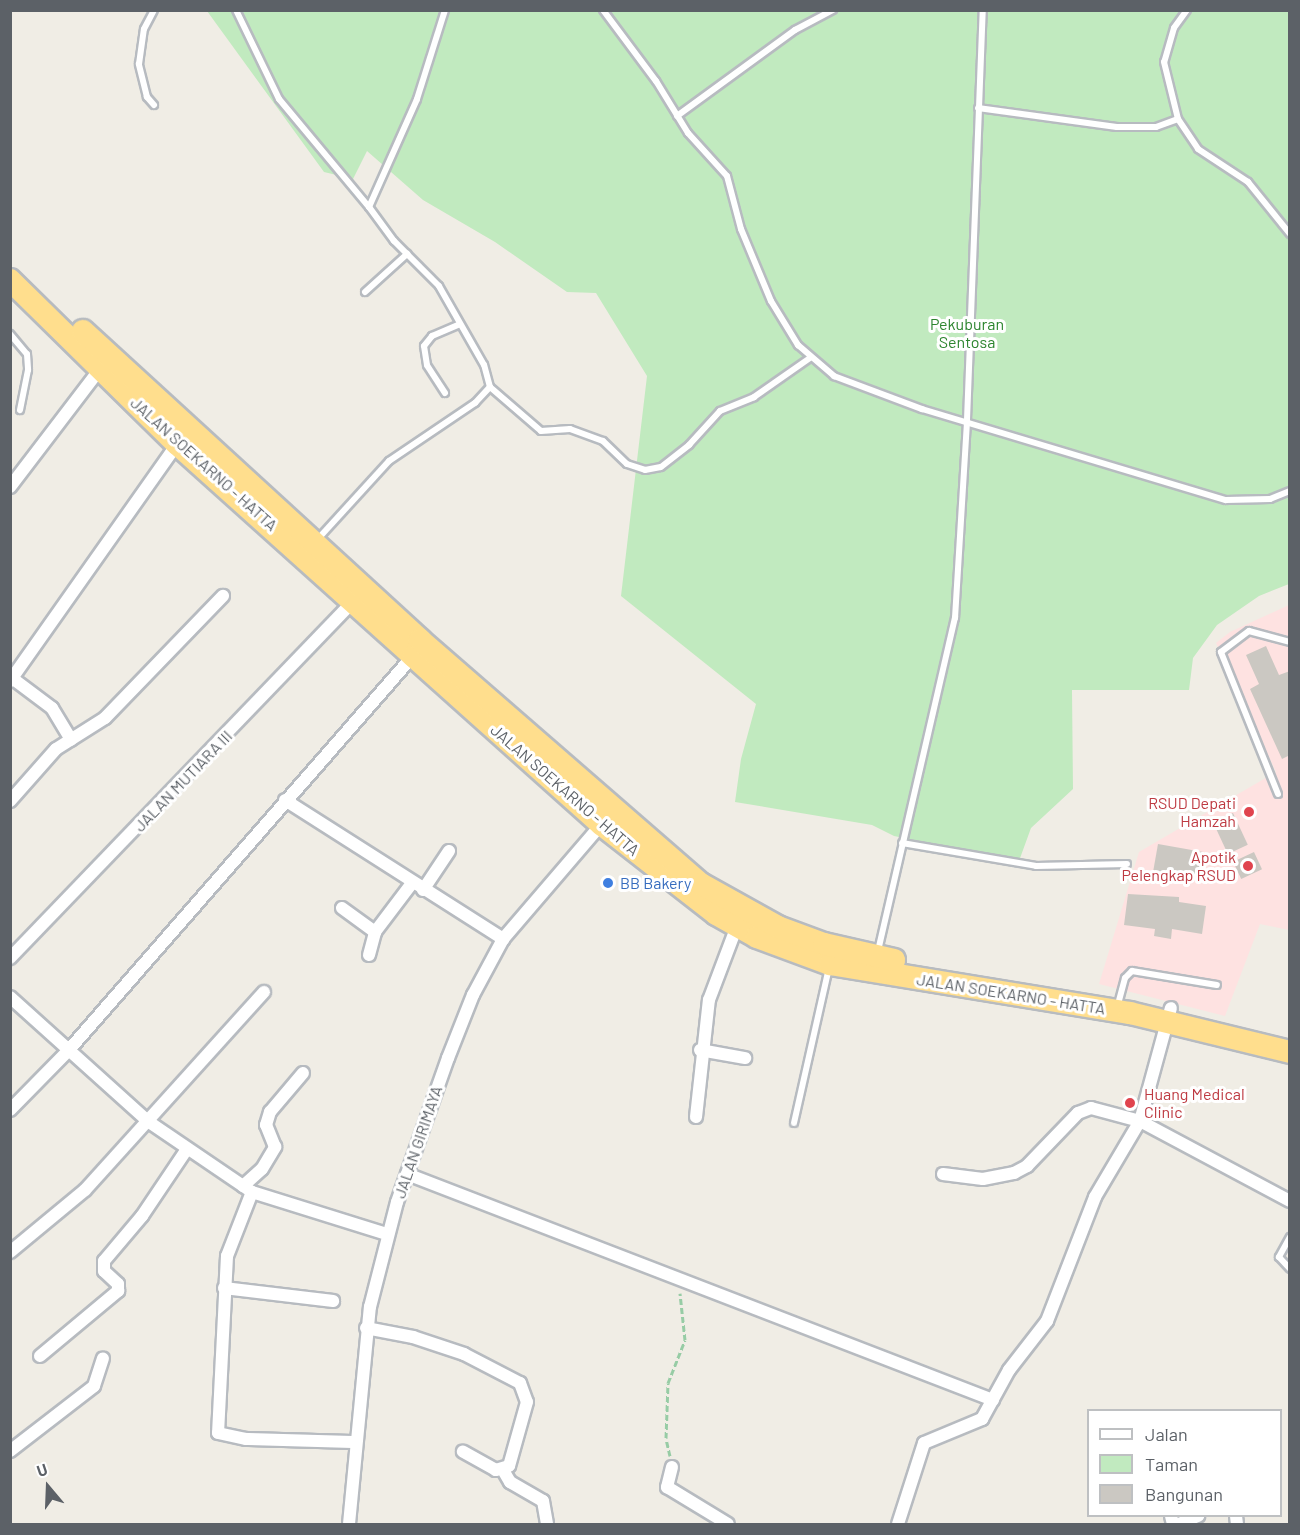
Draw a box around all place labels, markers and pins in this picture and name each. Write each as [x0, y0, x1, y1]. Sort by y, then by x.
place label: RSUD Depati Hamzah [1148, 793, 1236, 831]
marker: RSUD Depati Hamzah [1240, 803, 1258, 821]
place label: Apotik Pelengkap RSUD [1121, 847, 1236, 885]
marker: Apotik Pelengkap RSUD [1241, 859, 1255, 873]
place label: BB Bakery [620, 873, 691, 893]
marker: BB Bakery [601, 876, 615, 890]
place label: Huang Medical Clinic [1144, 1084, 1245, 1122]
marker: Huang Medical Clinic [1121, 1094, 1139, 1112]

